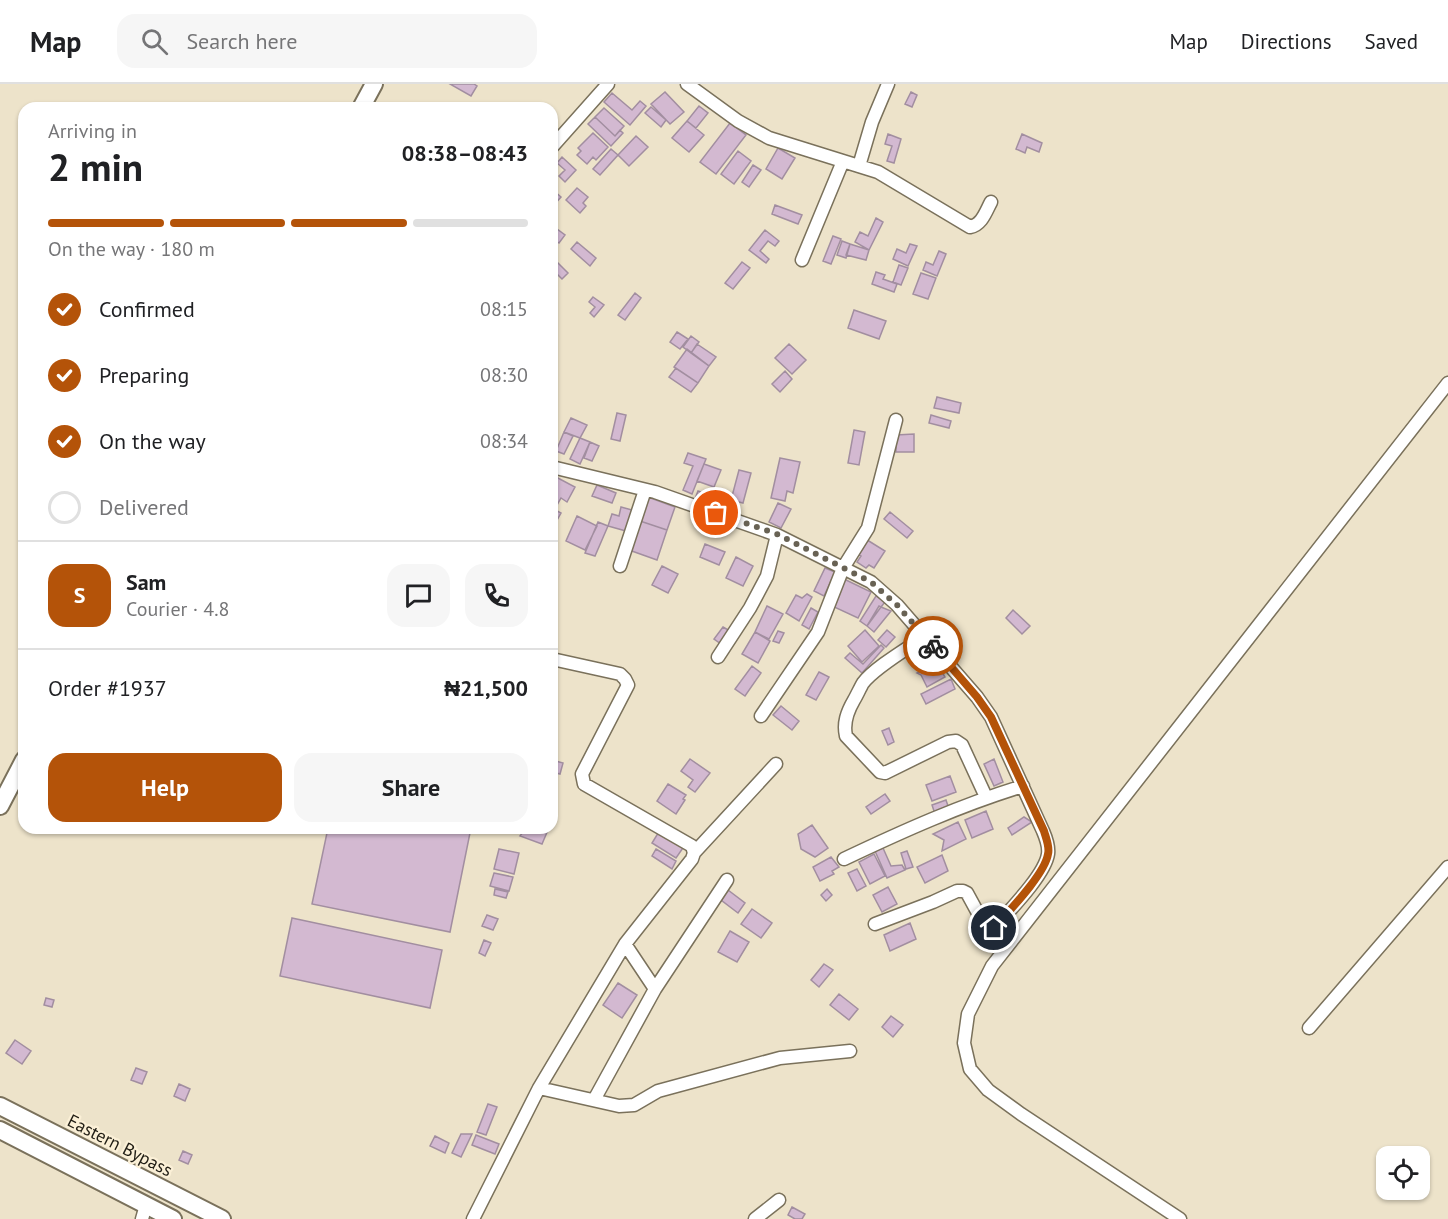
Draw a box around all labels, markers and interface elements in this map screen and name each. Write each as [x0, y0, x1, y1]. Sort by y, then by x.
search box [117, 14, 537, 68]
text: Map [30, 23, 81, 60]
icon: search [138, 25, 171, 58]
text: Search here [186, 27, 297, 55]
text: Map [1169, 28, 1208, 55]
text: Directions [1241, 28, 1332, 55]
text: Saved [1365, 28, 1418, 55]
text: Arriving in [48, 118, 137, 144]
text: 08:38–08:43 [402, 139, 528, 167]
text: 2 min [48, 141, 143, 192]
text: On the way · 180 m [48, 236, 215, 262]
icon: check [48, 293, 81, 326]
text: Confirmed [99, 295, 195, 323]
text: 08:15 [480, 296, 528, 322]
icon: check [48, 359, 81, 392]
text: Preparing [99, 361, 189, 389]
text: 08:30 [480, 362, 528, 388]
icon: check [48, 425, 81, 458]
text: On the way [99, 427, 206, 455]
text: 08:34 [480, 428, 528, 454]
pin [690, 487, 741, 538]
text: Delivered [99, 493, 189, 521]
icon: bag [699, 496, 732, 529]
button: chat [387, 564, 450, 627]
button: phone [465, 564, 528, 627]
text: Sam [126, 568, 166, 596]
text: S [74, 581, 85, 609]
text: Courier · 4.8 [126, 596, 229, 622]
courier [903, 616, 963, 676]
icon: bike [917, 630, 950, 663]
text: Order #1937 [48, 674, 167, 702]
text: ₦21,500 [444, 674, 528, 702]
button: Help [48, 753, 282, 822]
button: Share [294, 753, 528, 822]
pin [968, 902, 1019, 953]
icon: home [977, 911, 1010, 944]
street label: Eastern Bypass [64, 1109, 176, 1181]
map controls [1376, 1146, 1430, 1200]
button: locate [1376, 1146, 1430, 1200]

